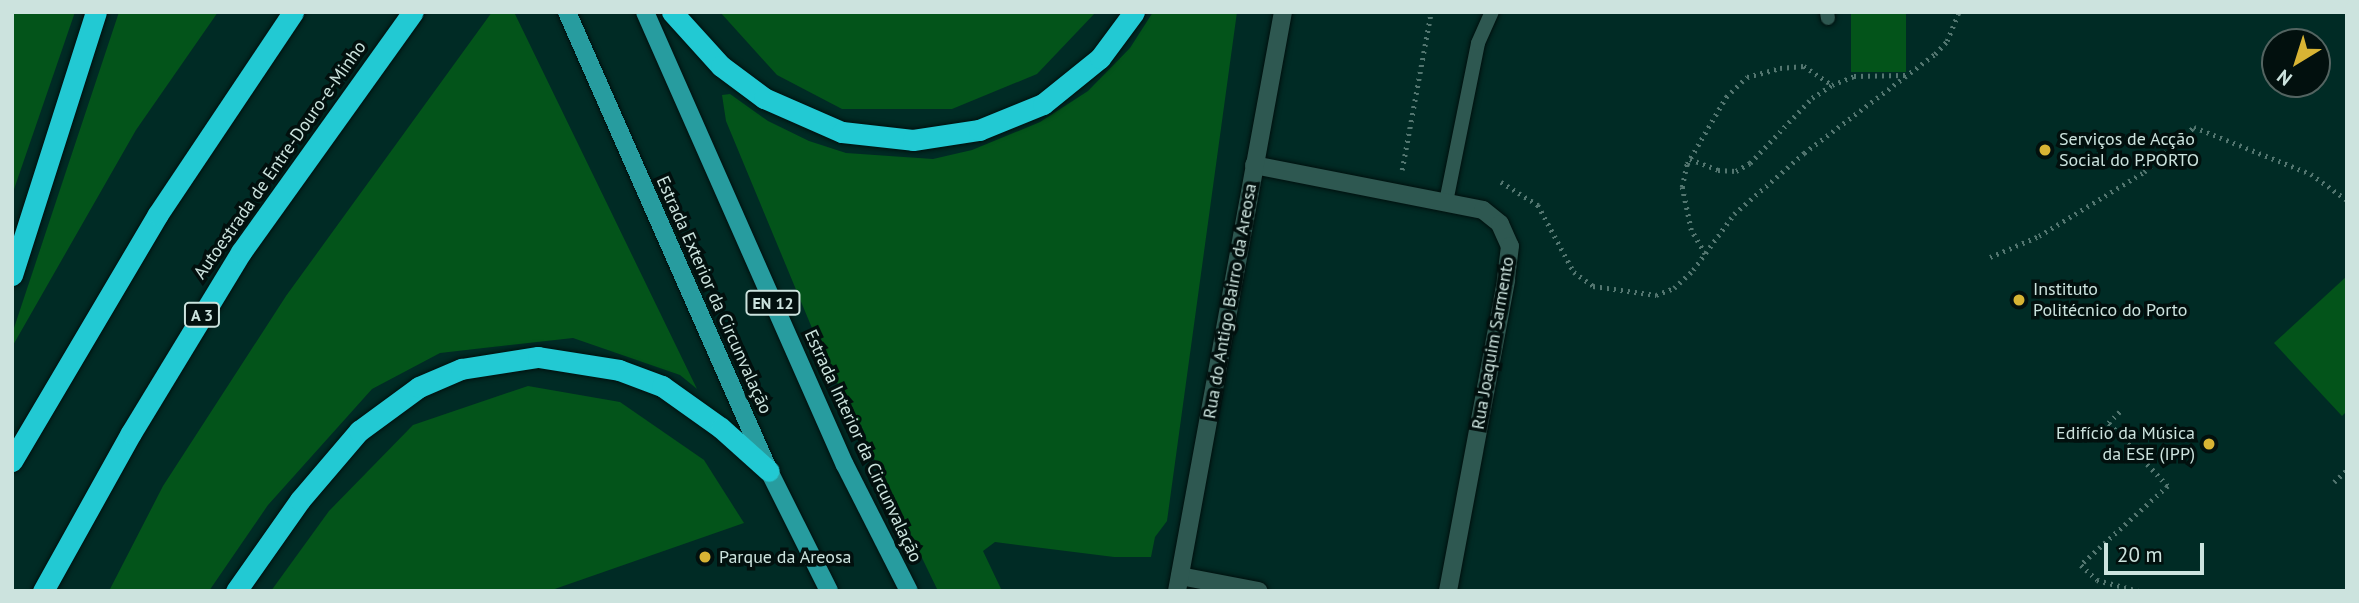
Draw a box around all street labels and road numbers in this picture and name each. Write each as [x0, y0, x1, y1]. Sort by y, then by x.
street label: Autoestrada de Entre-Douro-e-Minho [189, 37, 371, 283]
street label: Estrada Exterior da Circunvalação [652, 173, 776, 417]
street label: Rua do Antigo Bairro da Areosa [1199, 181, 1261, 421]
street label: Rua Joaquim Sarmento [1467, 255, 1519, 431]
road number: EN 12 [745, 290, 801, 316]
road number: A 3 [183, 302, 221, 328]
street label: Estrada Interior da Circunvalação [799, 326, 927, 566]

